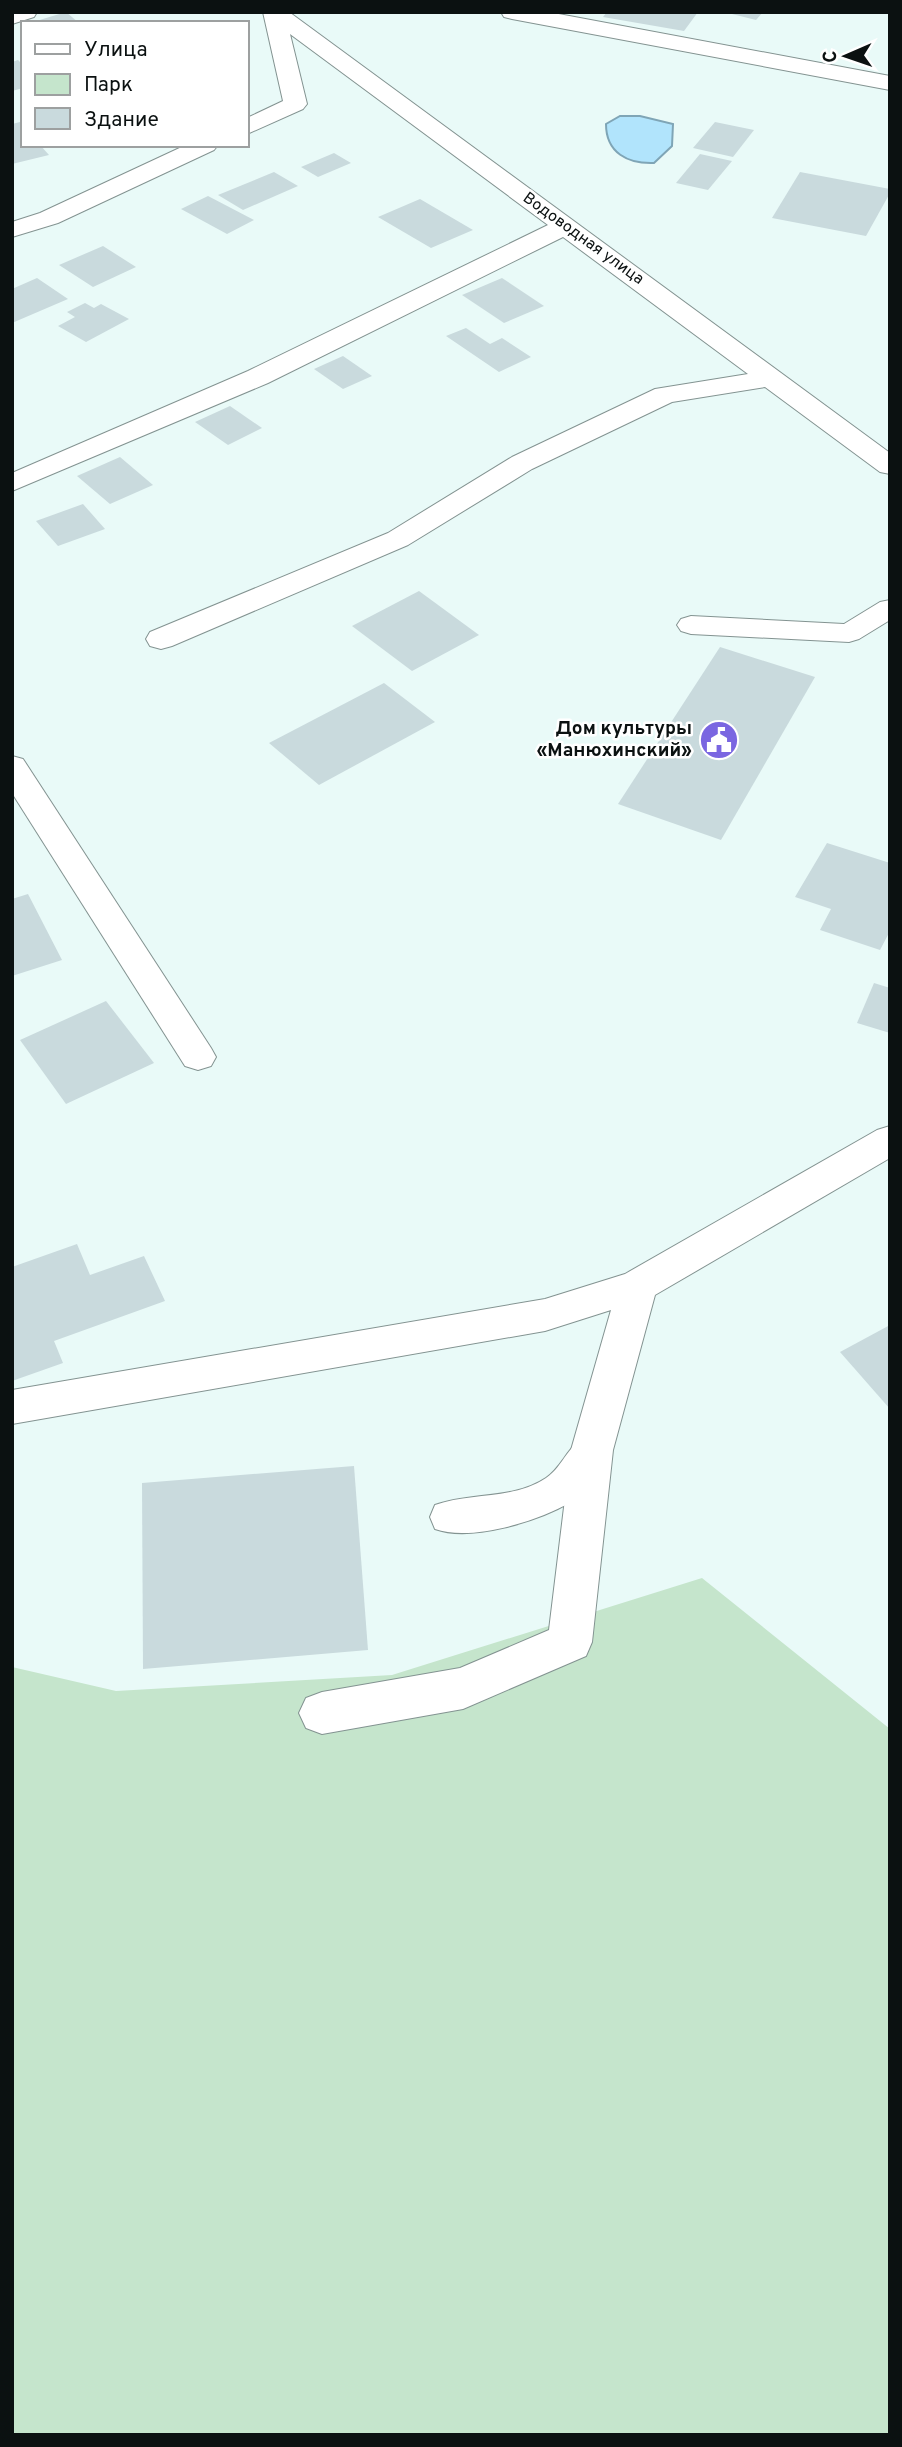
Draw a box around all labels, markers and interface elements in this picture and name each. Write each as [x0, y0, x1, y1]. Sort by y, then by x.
legend [21, 21, 248, 147]
north arrow [811, 21, 881, 91]
text: Улица [84, 37, 148, 64]
text: С [819, 50, 843, 63]
text: Парк [84, 72, 133, 99]
text: Здание [84, 107, 159, 134]
street label: Водоводная улица [519, 188, 647, 290]
place label: Дом культуры «Манюхинский» [537, 717, 692, 763]
public building icon: Дом культуры «Манюхинский» [698, 719, 740, 761]

